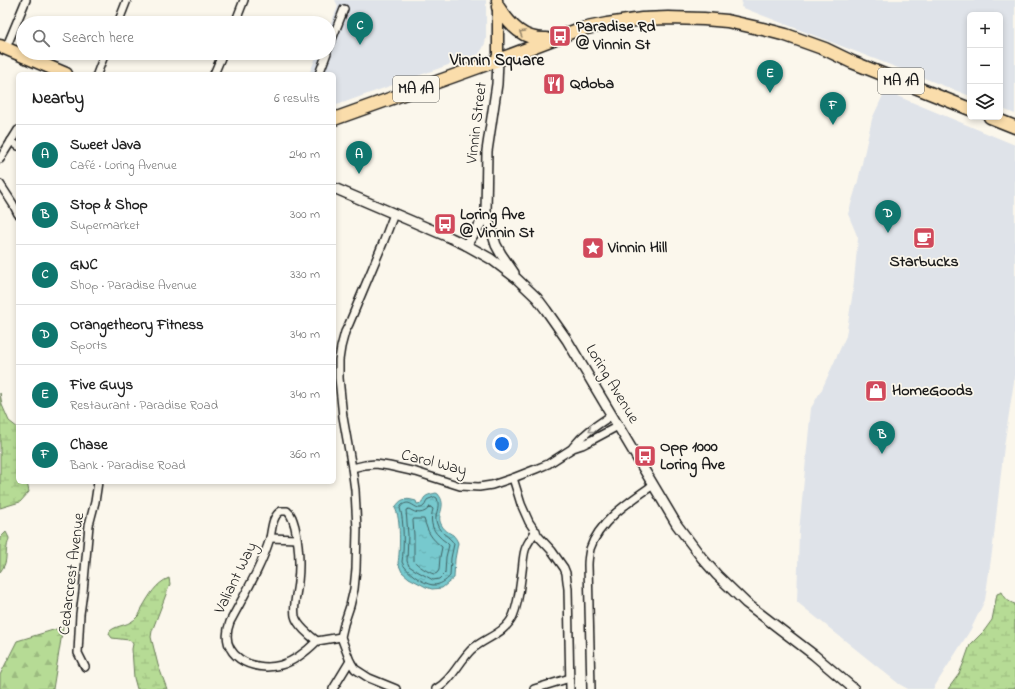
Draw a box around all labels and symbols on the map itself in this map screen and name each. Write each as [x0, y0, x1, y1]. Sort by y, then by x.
pin: C [347, 12, 373, 45]
place label: Paradise Rd @ Vinnin St [575, 15, 656, 57]
bus stop icon: Paradise Rd @ Vinnin St [547, 23, 573, 49]
one-way arrow [519, 30, 526, 38]
district label: Vinnin Square [449, 48, 545, 73]
pin: E [757, 60, 783, 93]
road number: MA 1A [878, 68, 924, 94]
restaurant icon: Qdoba [541, 71, 567, 97]
place label: Qdoba [570, 72, 615, 96]
road number: MA 1A [393, 76, 439, 102]
street label: Vinnin Street [460, 80, 494, 166]
pin: F [820, 92, 846, 125]
pin: A [346, 141, 372, 174]
pin: D [875, 200, 901, 233]
place label: Loring Ave @ Vinnin St [459, 203, 535, 245]
bus stop icon: Loring Ave @ Vinnin St [432, 211, 458, 237]
cafe icon: Starbucks [911, 225, 937, 251]
place icon: Vinnin Hill [580, 235, 606, 261]
place label: Vinnin Hill [607, 236, 668, 260]
place label: Starbucks [889, 250, 959, 274]
street label: Loring Avenue [579, 340, 646, 429]
shop icon: HomeGoods [863, 378, 889, 404]
place label: HomeGoods [892, 379, 973, 403]
pin: B [869, 421, 895, 454]
one-way arrow [588, 425, 595, 432]
your location [492, 434, 512, 454]
place label: Opp 1000 Loring Ave [660, 435, 726, 478]
street label: Carol Way [399, 443, 469, 483]
bus stop icon: Opp 1000 Loring Ave [632, 443, 658, 469]
street label: Cedarcrest Avenue [53, 511, 92, 637]
street label: Valiant Way [208, 538, 264, 619]

